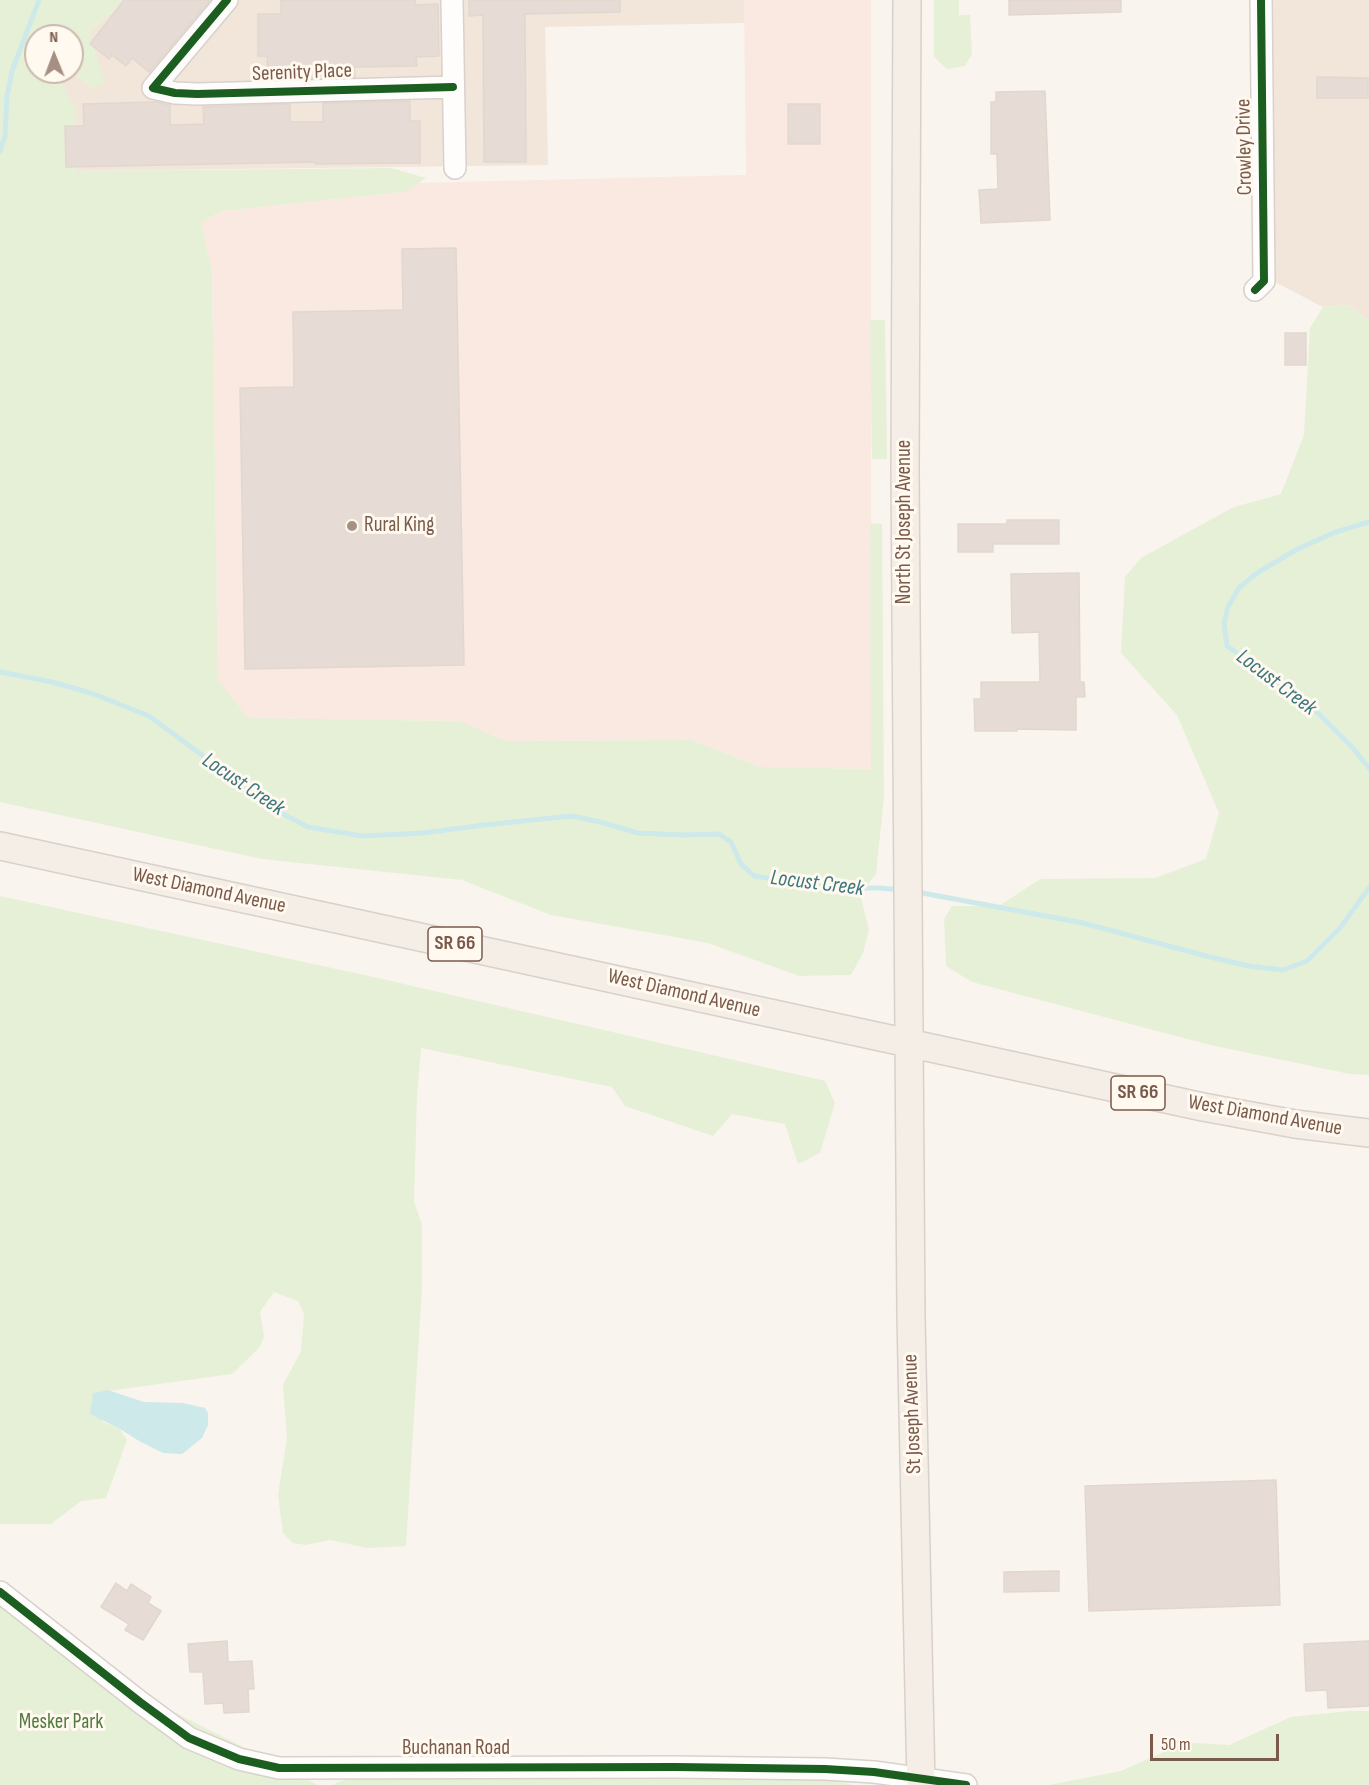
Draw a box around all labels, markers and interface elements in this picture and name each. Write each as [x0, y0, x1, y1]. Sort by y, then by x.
north arrow [24, 24, 84, 84]
text: N [49, 28, 58, 47]
street label: Serenity Place [252, 59, 352, 87]
street label: Crowley Drive [1232, 99, 1258, 195]
street label: North St Joseph Avenue [892, 440, 918, 604]
place label: Rural King [364, 513, 434, 539]
marker: Rural King [345, 519, 359, 533]
water label: Locust Creek [1231, 644, 1321, 722]
water label: Locust Creek [197, 748, 289, 822]
street label: West Diamond Avenue [130, 862, 288, 920]
water label: Locust Creek [769, 865, 865, 903]
road number: SR 66 [428, 927, 482, 961]
street label: West Diamond Avenue [605, 964, 763, 1024]
road number: SR 66 [1111, 1076, 1165, 1110]
street label: West Diamond Avenue [1186, 1090, 1344, 1142]
street label: St Joseph Avenue [898, 1354, 928, 1474]
park label: Mesker Park [19, 1710, 103, 1736]
scale bar [1153, 1722, 1282, 1760]
text: 50 m [1161, 1734, 1191, 1755]
street label: Buchanan Road [402, 1736, 510, 1762]

